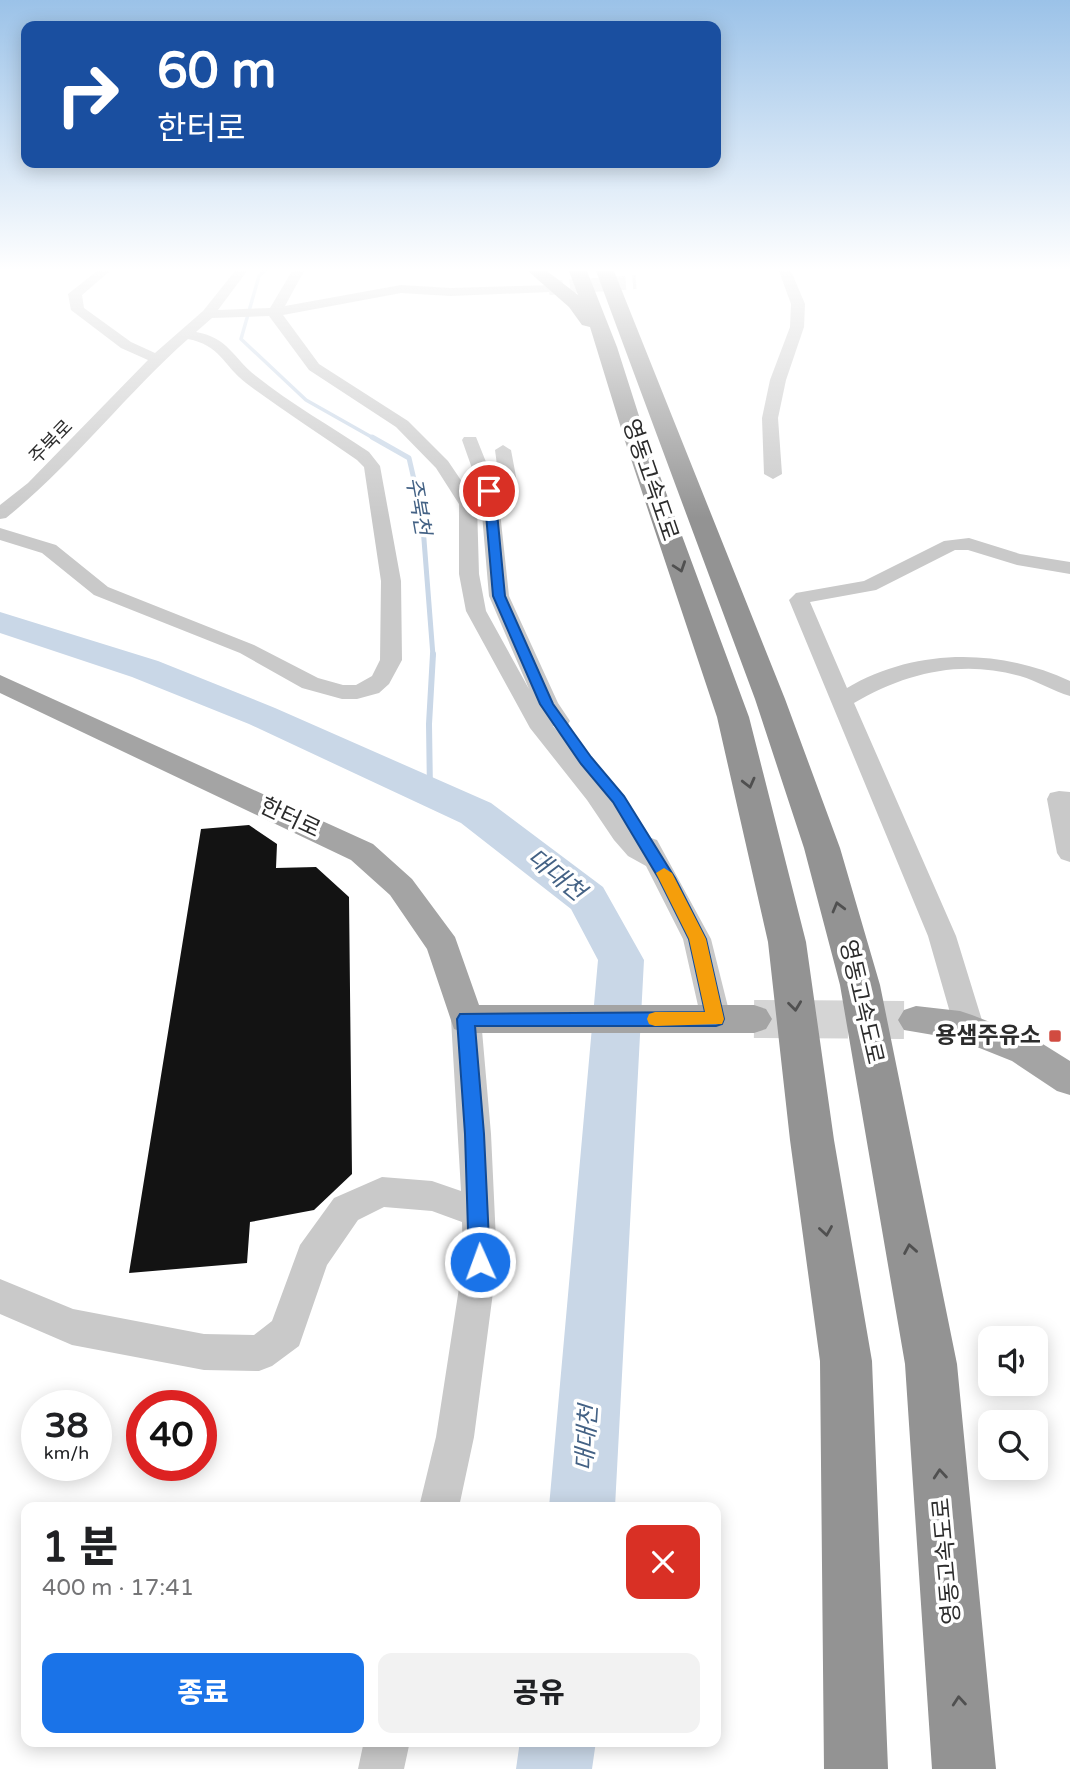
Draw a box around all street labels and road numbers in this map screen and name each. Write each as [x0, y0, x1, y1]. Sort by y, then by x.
street label: 주북로 [25, 415, 77, 469]
street label: 영동고속도로 [616, 415, 684, 545]
street label: 한터로 [255, 792, 325, 844]
street label: 영동고속도로 [833, 937, 889, 1067]
street label: 영동고속도로 [928, 1497, 966, 1625]

